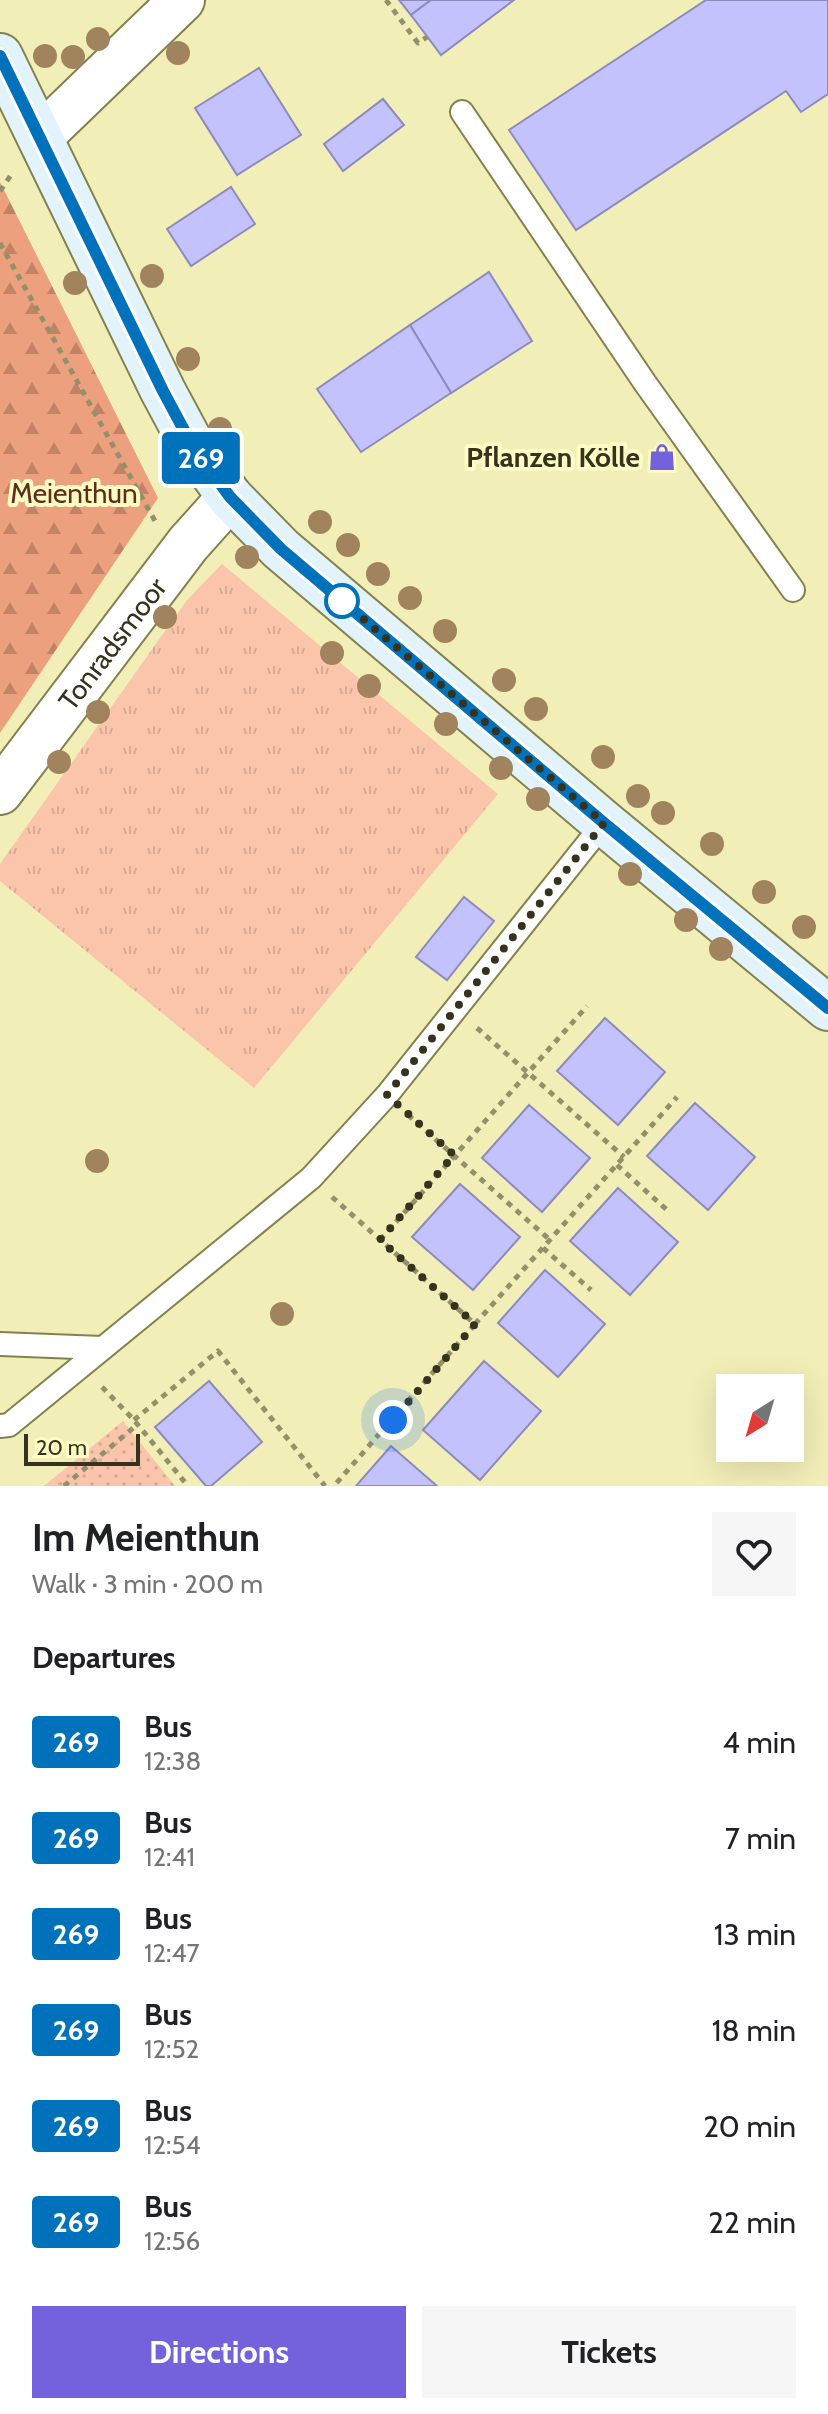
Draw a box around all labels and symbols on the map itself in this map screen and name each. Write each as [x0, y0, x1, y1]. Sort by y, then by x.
line badge: 269 [155, 432, 247, 484]
place label: Pflanzen Kölle [466, 440, 640, 474]
shop icon: Pflanzen Kölle [647, 442, 677, 472]
park label: Meienthun [10, 476, 138, 510]
street label: Tonradsmoor [51, 571, 173, 717]
unlabelled marker [325, 584, 359, 618]
north arrow [716, 1374, 804, 1462]
your location [373, 1400, 413, 1440]
scale bar [24, 1430, 140, 1466]

